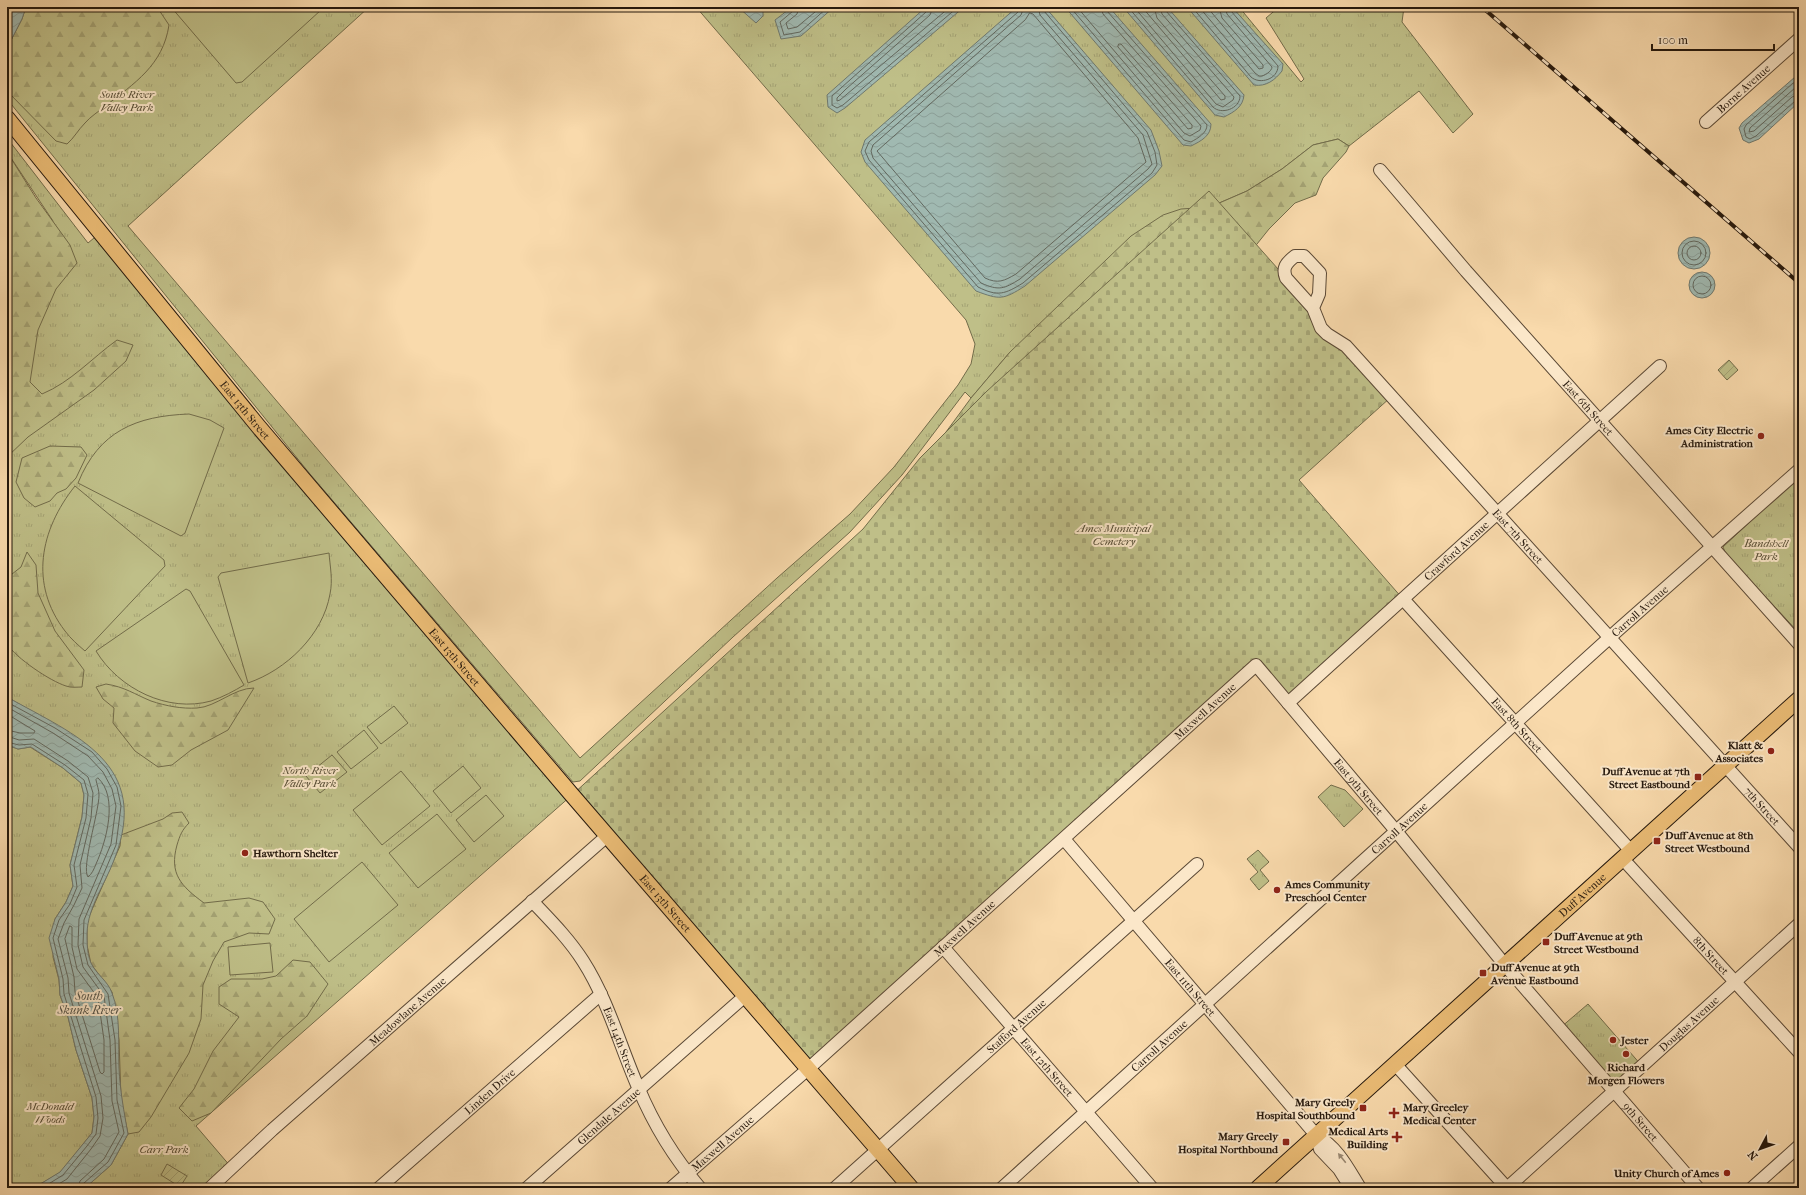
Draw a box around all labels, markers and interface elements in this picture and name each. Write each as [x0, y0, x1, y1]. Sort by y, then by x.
scale bar [1652, 26, 1774, 52]
text: 100 m [1658, 33, 1688, 47]
street label: Borne Avenue [1714, 61, 1773, 116]
park label: South River Valley Park [99, 88, 155, 114]
street label: East 6th Street [1560, 377, 1616, 438]
street label: East 13th Street [217, 378, 273, 442]
place label: Ames City Electric Administration [1665, 424, 1754, 450]
marker: Ames City Electric Administration [1756, 431, 1766, 441]
street label: East 7th Street [1490, 506, 1546, 566]
street label: Crawford Avenue [1421, 518, 1492, 583]
park label: Ames Municipal Cemetery [1076, 522, 1152, 548]
park label: Bandshell Park [1743, 537, 1789, 563]
street label: Carroll Avenue [1609, 582, 1671, 639]
street label: East 13th Street [426, 626, 483, 689]
street label: Maxwell Avenue [1172, 680, 1239, 742]
street label: East 8th Street [1489, 695, 1545, 755]
place label: Klatt & Associates [1715, 739, 1763, 765]
marker: Klatt & Associates [1766, 746, 1776, 756]
street label: East 9th Street [1331, 756, 1386, 818]
park label: North River Valley Park [281, 764, 339, 790]
place label: Duff Avenue at 7th Street Eastbound [1601, 765, 1691, 791]
marker: Duff Avenue at 7th Street Eastbound [1693, 772, 1703, 782]
street label: 7th Street [1742, 784, 1783, 828]
street label: Carroll Avenue [1368, 799, 1430, 857]
place label: Duff Avenue at 8th Street Westbound [1664, 829, 1754, 855]
marker: Duff Avenue at 8th Street Westbound [1652, 836, 1662, 846]
place label: Hawthorn Shelter [253, 847, 338, 860]
marker: Hawthorn Shelter [240, 848, 250, 858]
street label: Duff Avenue [1556, 870, 1609, 920]
street label: East 13th Street [637, 872, 694, 935]
place label: Ames Community Preschool Center [1284, 878, 1371, 904]
marker: Ames Community Preschool Center [1272, 885, 1282, 895]
street label: Maxwell Avenue [931, 897, 998, 959]
place label: Duff Avenue at 9th Street Westbound [1553, 930, 1643, 956]
street label: 8th Street [1690, 934, 1732, 977]
marker: Duff Avenue at 9th Street Westbound [1541, 937, 1551, 947]
street label: East 11th Street [1162, 956, 1219, 1019]
place label: Duff Avenue at 9th Avenue Eastbound [1490, 961, 1580, 987]
marker: Duff Avenue at 9th Avenue Eastbound [1478, 968, 1488, 978]
street label: Meadowlane Avenue [366, 974, 449, 1048]
water label: South Skunk River [56, 989, 122, 1017]
street label: Douglas Avenue [1656, 993, 1722, 1054]
street label: Stafford Avenue [984, 996, 1049, 1056]
street label: East 14th Street [601, 1005, 640, 1079]
street label: Carroll Avenue [1128, 1017, 1190, 1074]
place label: Jester [1620, 1034, 1649, 1047]
street label: East 12th Street [1018, 1035, 1076, 1099]
marker: Jester [1608, 1035, 1618, 1045]
marker: Richard Morgen Flowers [1621, 1049, 1631, 1059]
place label: Richard Morgen Flowers [1587, 1061, 1664, 1087]
street label: Linden Drive [462, 1065, 518, 1117]
street label: Glendale Avenue [574, 1084, 644, 1147]
place label: Mary Greely Hospital Southbound [1256, 1096, 1356, 1122]
park label: McDonald Woods [26, 1100, 75, 1126]
street label: 9th Street [1620, 1100, 1661, 1144]
place label: Mary Greeley Medical Center [1402, 1101, 1476, 1127]
marker: Mary Greely Hospital Southbound [1358, 1103, 1368, 1113]
marker: Mary Greeley Medical Center [1388, 1107, 1400, 1119]
street label: Maxwell Avenue [689, 1112, 757, 1174]
place label: Medical Arts Building [1327, 1125, 1389, 1151]
north arrow [1740, 1129, 1780, 1169]
place label: Mary Greely Hospital Northbound [1178, 1130, 1279, 1156]
marker: Medical Arts Building [1391, 1131, 1403, 1143]
marker: Mary Greely Hospital Northbound [1281, 1137, 1291, 1147]
park label: Carr Park [140, 1143, 189, 1156]
text: N [1745, 1147, 1760, 1163]
one-way arrow [1337, 1153, 1346, 1164]
place label: Unity Church of Ames [1613, 1167, 1719, 1180]
marker: Unity Church of Ames [1722, 1168, 1732, 1178]

